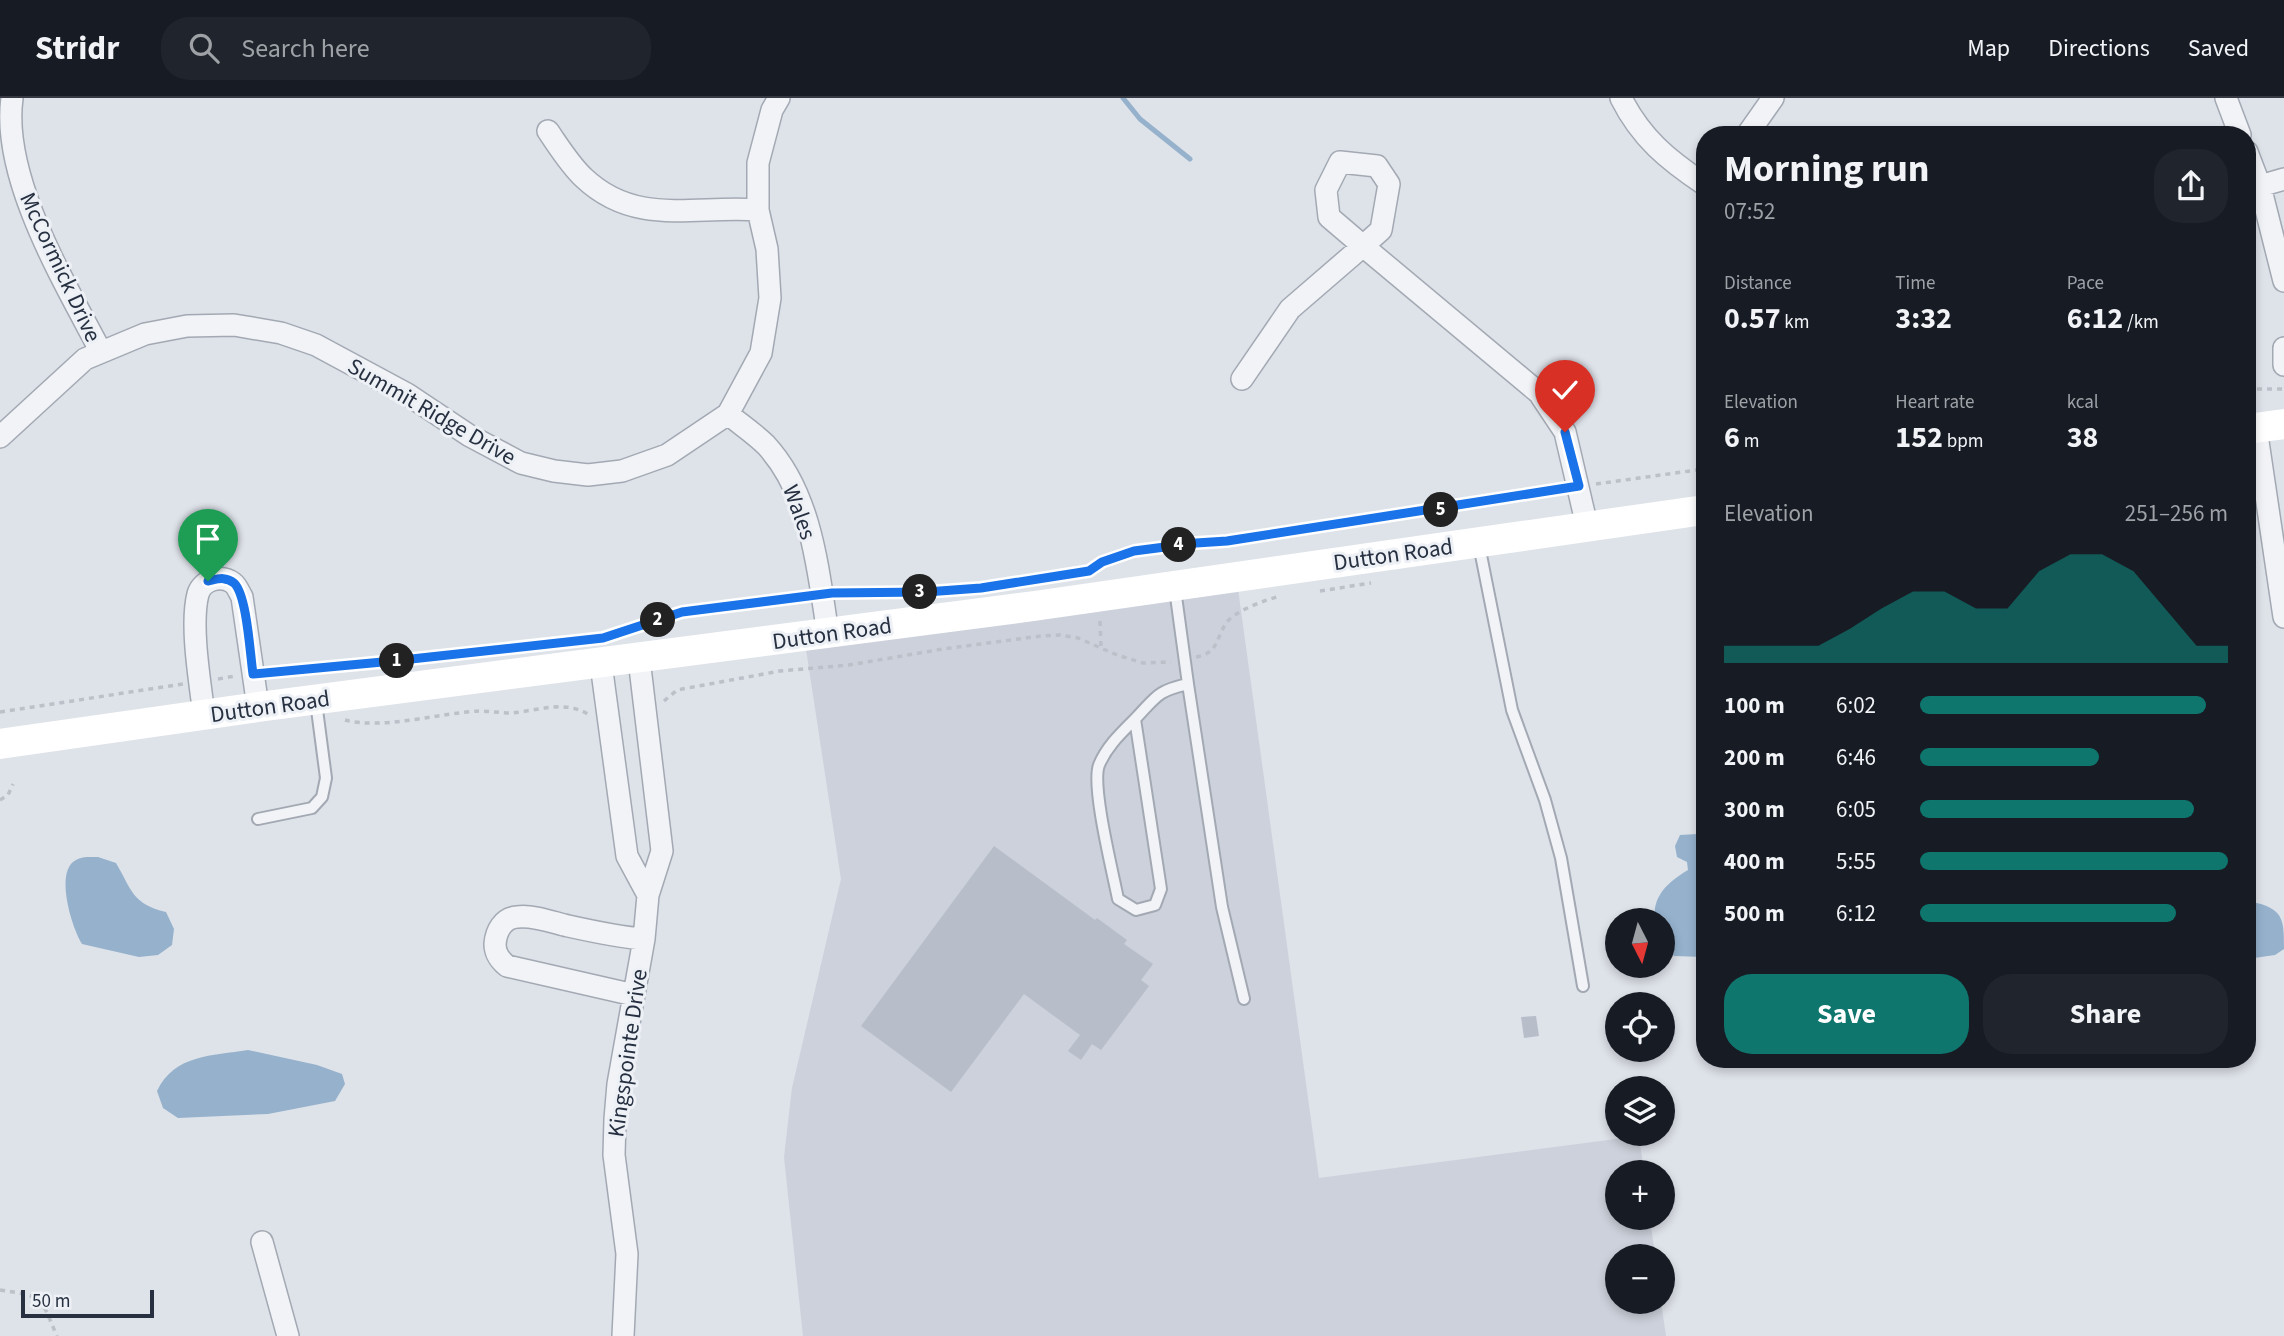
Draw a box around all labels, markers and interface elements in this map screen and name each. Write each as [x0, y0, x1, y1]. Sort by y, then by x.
search box [161, 17, 651, 80]
text: Stridr [35, 25, 119, 72]
icon: search [185, 29, 223, 67]
text: Search here [241, 30, 370, 67]
text: Map [1967, 31, 2010, 66]
text: Directions [2048, 31, 2150, 66]
text: Saved [2188, 31, 2249, 66]
text: Morning run [1724, 142, 1929, 196]
button: share [2154, 149, 2228, 223]
street label: McCormick Drive [11, 187, 110, 348]
text: 07:52 [1724, 195, 1775, 228]
text: Distance [1724, 270, 1792, 297]
text: Time [1895, 270, 1935, 297]
text: Pace [2067, 270, 2104, 297]
text: 0.57 [1724, 297, 1781, 340]
text: 3:32 [1895, 297, 1952, 340]
text: 6:12 [2067, 297, 2123, 340]
text: km [1781, 309, 1810, 336]
text: /km [2123, 309, 2159, 336]
street label: Summit Ridge Drive [341, 350, 522, 473]
pin [1535, 360, 1595, 432]
icon: check [1546, 371, 1584, 409]
text: Elevation [1724, 389, 1798, 416]
text: Heart rate [1895, 389, 1974, 416]
text: kcal [2067, 389, 2099, 416]
text: 6 [1724, 416, 1740, 459]
text: 152 [1895, 416, 1943, 459]
text: 38 [2067, 416, 2098, 459]
text: m [1740, 428, 1759, 455]
text: bpm [1943, 428, 1983, 455]
street label: Wales [774, 480, 825, 544]
pin: 5 [1424, 492, 1458, 528]
text: 5 [1435, 496, 1446, 523]
text: Elevation [1724, 497, 1814, 530]
text: 251–256 m [2125, 497, 2228, 530]
pin [178, 509, 238, 581]
icon: arrive [189, 520, 227, 558]
pin: 4 [1162, 528, 1196, 562]
street label: Dutton Road [1331, 530, 1455, 579]
text: 4 [1173, 531, 1184, 558]
pin: 3 [902, 574, 937, 610]
text: 3 [914, 578, 925, 605]
pin: 2 [640, 602, 676, 638]
text: 2 [652, 606, 663, 633]
street label: Dutton Road [770, 609, 894, 658]
pin: 1 [380, 644, 414, 678]
text: 1 [391, 647, 402, 674]
street label: Dutton Road [208, 682, 332, 731]
text: 100 m [1724, 689, 1785, 722]
text: 6:02 [1836, 689, 1876, 722]
text: 200 m [1724, 741, 1785, 774]
text: 6:46 [1836, 741, 1876, 774]
text: 300 m [1724, 793, 1785, 826]
text: 6:05 [1836, 793, 1876, 826]
text: 400 m [1724, 845, 1785, 878]
text: 5:55 [1836, 845, 1876, 878]
text: 500 m [1724, 897, 1785, 930]
text: 6:12 [1836, 897, 1876, 930]
north arrow [1605, 908, 1675, 978]
map controls [1605, 908, 1675, 1314]
street label: Kingspointe Drive [599, 967, 656, 1139]
button: Save [1724, 974, 1969, 1054]
button: Share [1983, 974, 2228, 1054]
button: locate [1605, 992, 1675, 1062]
button: layers [1605, 1076, 1675, 1146]
button: + [1605, 1160, 1675, 1230]
button: − [1605, 1244, 1675, 1314]
scale bar [21, 1287, 154, 1319]
text: 50 m [32, 1288, 70, 1315]

